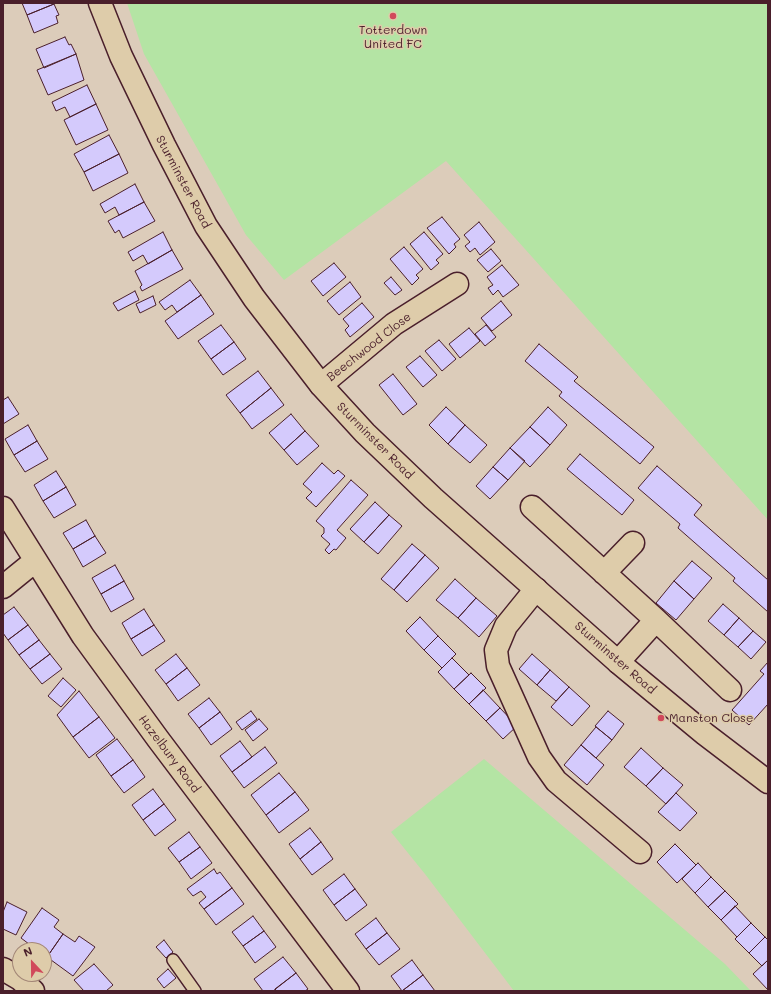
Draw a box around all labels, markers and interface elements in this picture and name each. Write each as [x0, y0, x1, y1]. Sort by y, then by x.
marker: Totterdown United FC [388, 11, 398, 21]
place label: Totterdown United FC [359, 23, 427, 51]
street label: Sturminster Road [153, 133, 213, 231]
street label: Beechwood Close [324, 310, 414, 384]
street label: Sturminster Road [334, 400, 416, 482]
street label: Sturminster Road [571, 619, 659, 697]
place label: Manston Close [669, 711, 753, 725]
street label: Hazelbury Road [135, 712, 203, 796]
marker: Manston Close [656, 713, 666, 723]
north arrow [12, 942, 52, 982]
text: N [21, 943, 34, 960]

